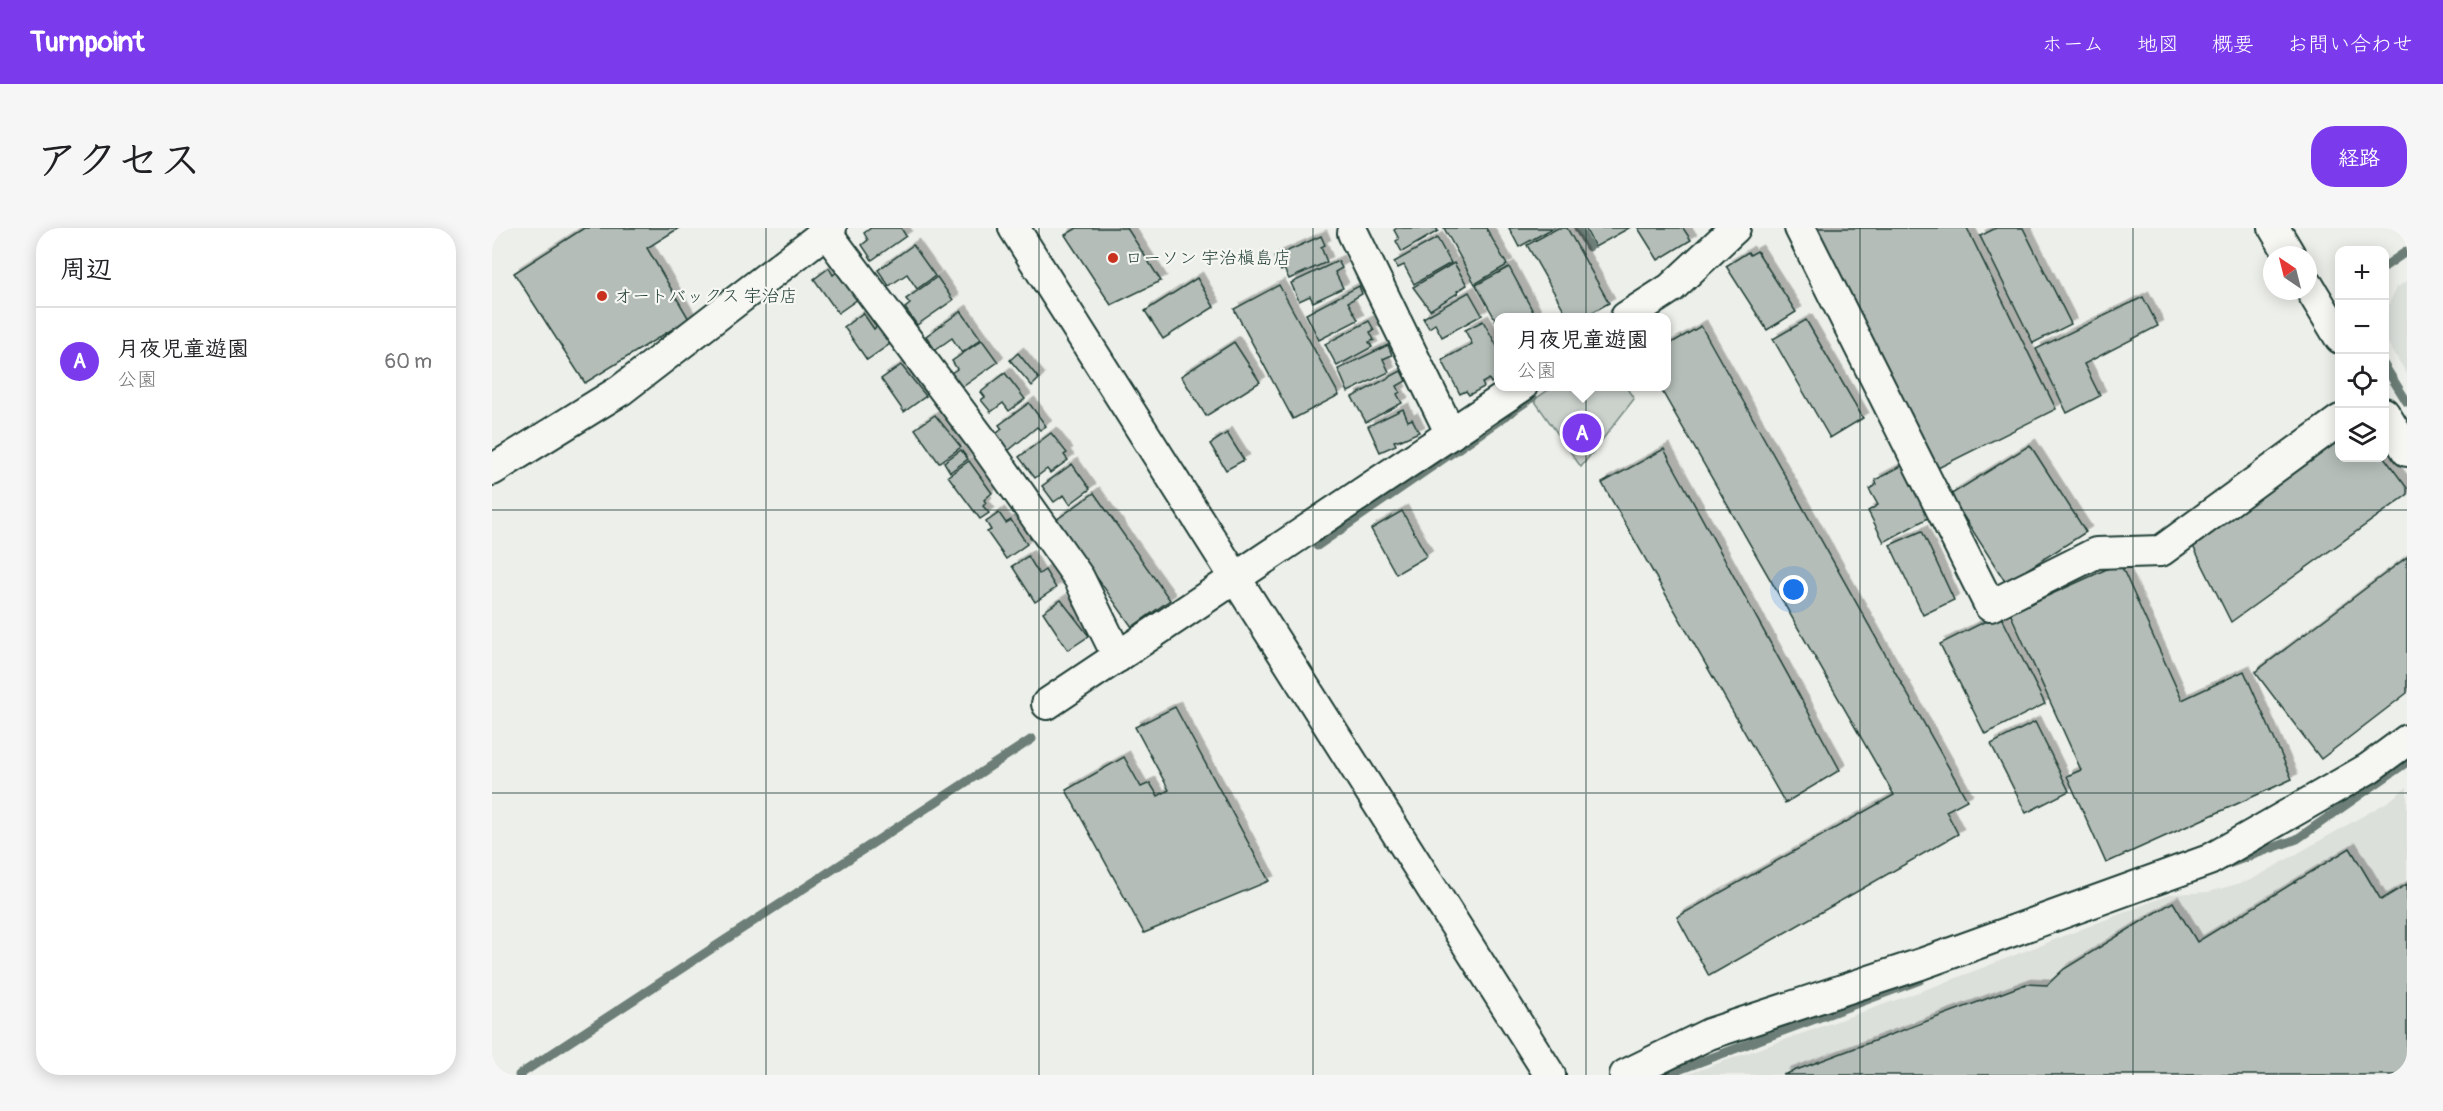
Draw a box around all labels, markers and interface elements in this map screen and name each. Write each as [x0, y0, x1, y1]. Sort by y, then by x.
text: Turnpoint [30, 25, 144, 60]
text: ホーム [2042, 31, 2104, 58]
text: 地図 [2137, 31, 2179, 58]
text: 概要 [2212, 31, 2254, 58]
text: お問い合わせ [2287, 31, 2413, 58]
button: 経路 [2311, 126, 2407, 187]
text: アクセス [36, 135, 201, 187]
north arrow [2263, 246, 2317, 300]
map controls [2335, 246, 2389, 462]
button: + [2335, 246, 2389, 300]
place label: ローソン 宇治槇島店 [1125, 247, 1291, 270]
marker: ローソン 宇治槇島店 [1106, 251, 1120, 265]
text: 周辺 [60, 254, 112, 286]
place label: オートバックス 宇治店 [614, 285, 798, 308]
marker: オートバックス 宇治店 [595, 289, 609, 303]
button: − [2335, 300, 2389, 354]
popup [1494, 313, 1671, 391]
text: 月夜児童遊園 [1516, 326, 1649, 354]
text: 月夜児童遊園 [117, 335, 249, 363]
text: A [73, 349, 86, 374]
text: 60 m [385, 349, 432, 374]
button: locate [2335, 354, 2389, 408]
text: 公園 [1516, 358, 1556, 383]
text: 公園 [117, 367, 157, 392]
button: layers [2335, 408, 2389, 462]
pin: A [1562, 410, 1602, 456]
your location [1779, 575, 1808, 604]

